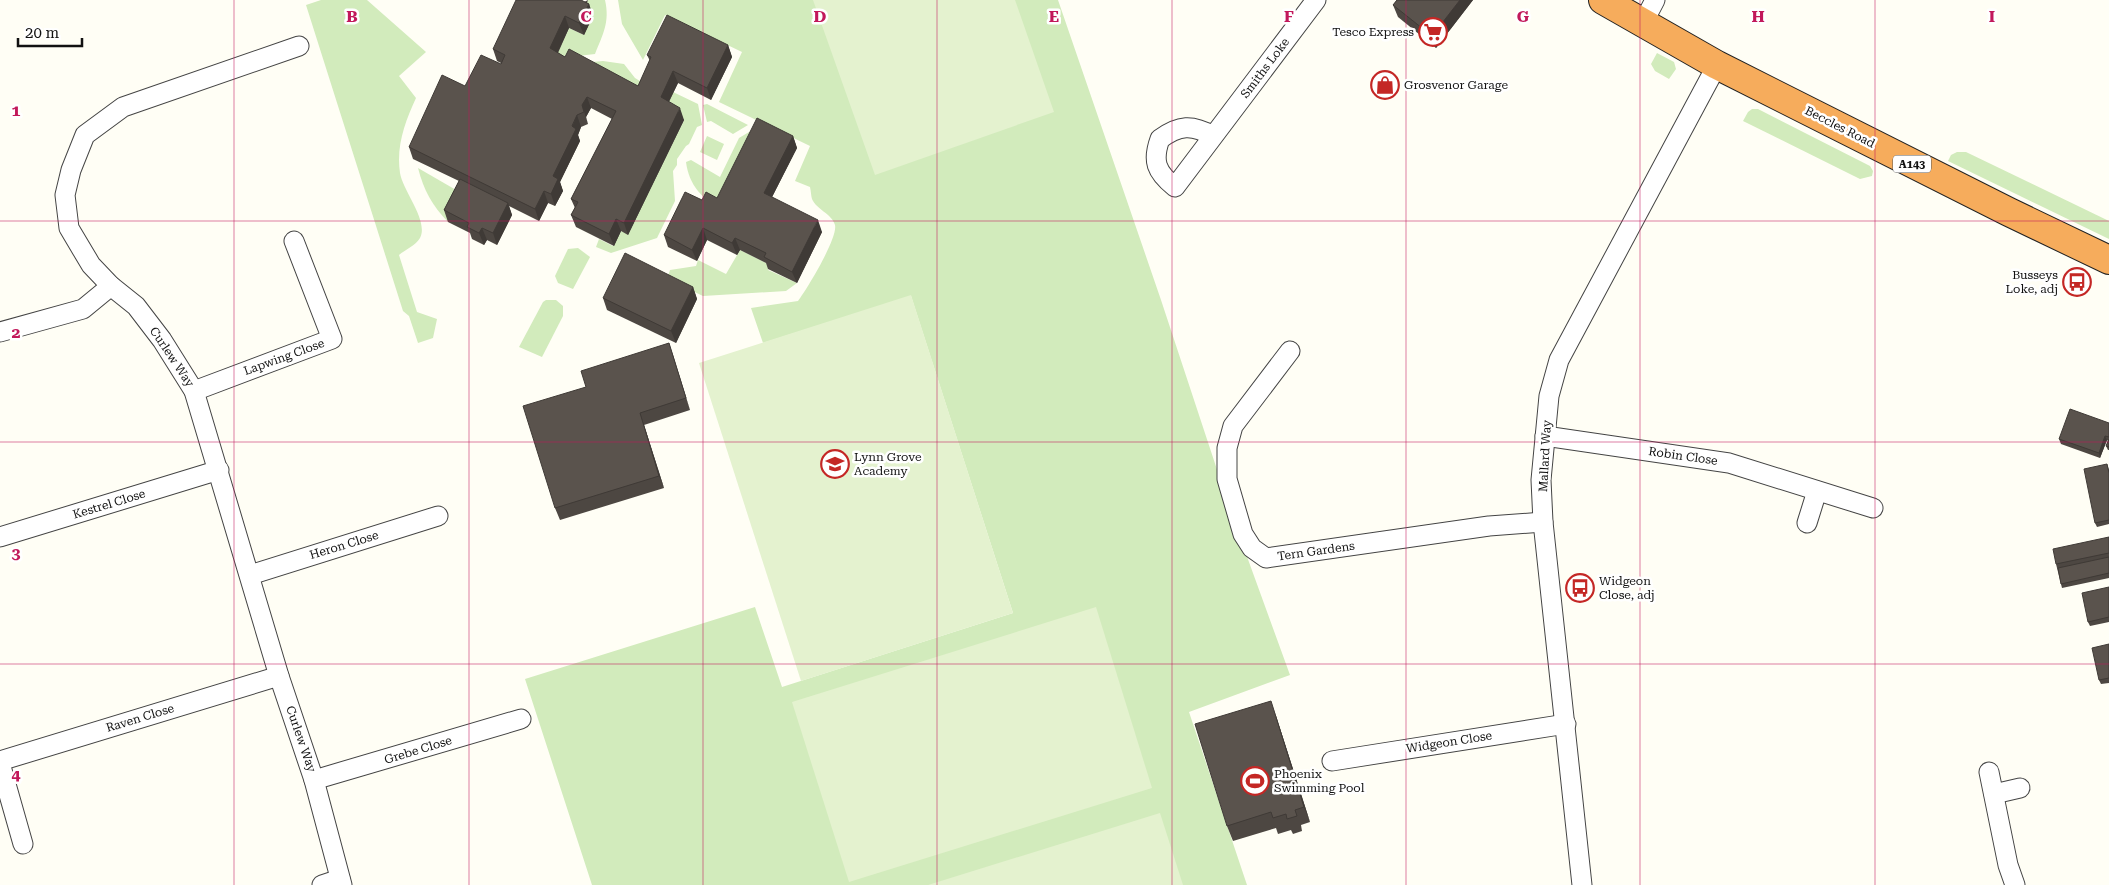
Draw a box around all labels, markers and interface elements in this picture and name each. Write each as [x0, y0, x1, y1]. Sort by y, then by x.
text: B [346, 7, 358, 26]
text: C [580, 7, 592, 26]
text: D [814, 7, 827, 26]
text: E [1049, 7, 1059, 26]
text: F [1284, 7, 1294, 26]
text: G [1517, 7, 1530, 26]
text: H [1751, 7, 1765, 26]
text: I [1989, 7, 1995, 26]
scale bar [18, 15, 81, 47]
supermarket icon: Tesco Express [1418, 17, 1448, 47]
text: 20 m [25, 24, 60, 42]
place label: Tesco Express [1332, 25, 1414, 39]
street label: Smiths Loke [1238, 35, 1292, 101]
shop icon: Grosvenor Garage [1370, 70, 1400, 100]
place label: Grosvenor Garage [1404, 78, 1508, 92]
text: 1 [12, 101, 21, 120]
street label: Beccles Road [1803, 103, 1878, 151]
road number: A143 [1893, 156, 1931, 172]
bus stop icon: Busseys Loke, adj [2062, 267, 2092, 297]
place label: Busseys Loke, adj [2006, 268, 2058, 296]
text: 2 [12, 323, 21, 342]
street label: Curlew Way [147, 324, 198, 390]
street label: Lapwing Close [242, 336, 327, 378]
street label: Mallard Way [1536, 419, 1554, 492]
street label: Robin Close [1647, 444, 1719, 468]
school or university icon: Lynn Grove Academy [820, 449, 850, 479]
place label: Lynn Grove Academy [854, 450, 922, 478]
street label: Kestrel Close [71, 486, 147, 522]
street label: Heron Close [308, 528, 381, 562]
street label: Tern Gardens [1276, 539, 1356, 563]
text: 3 [12, 544, 21, 563]
bus stop icon: Widgeon Close, adj [1565, 573, 1595, 603]
place label: Widgeon Close, adj [1599, 574, 1655, 602]
street label: Raven Close [104, 701, 176, 735]
street label: Curlew Way [283, 704, 319, 775]
street label: Widgeon Close [1405, 728, 1493, 756]
street label: Grebe Close [383, 733, 454, 767]
text: 4 [12, 765, 21, 784]
sports icon: Phoenix Swimming Pool [1240, 766, 1270, 796]
place label: Phoenix Swimming Pool [1274, 767, 1365, 795]

